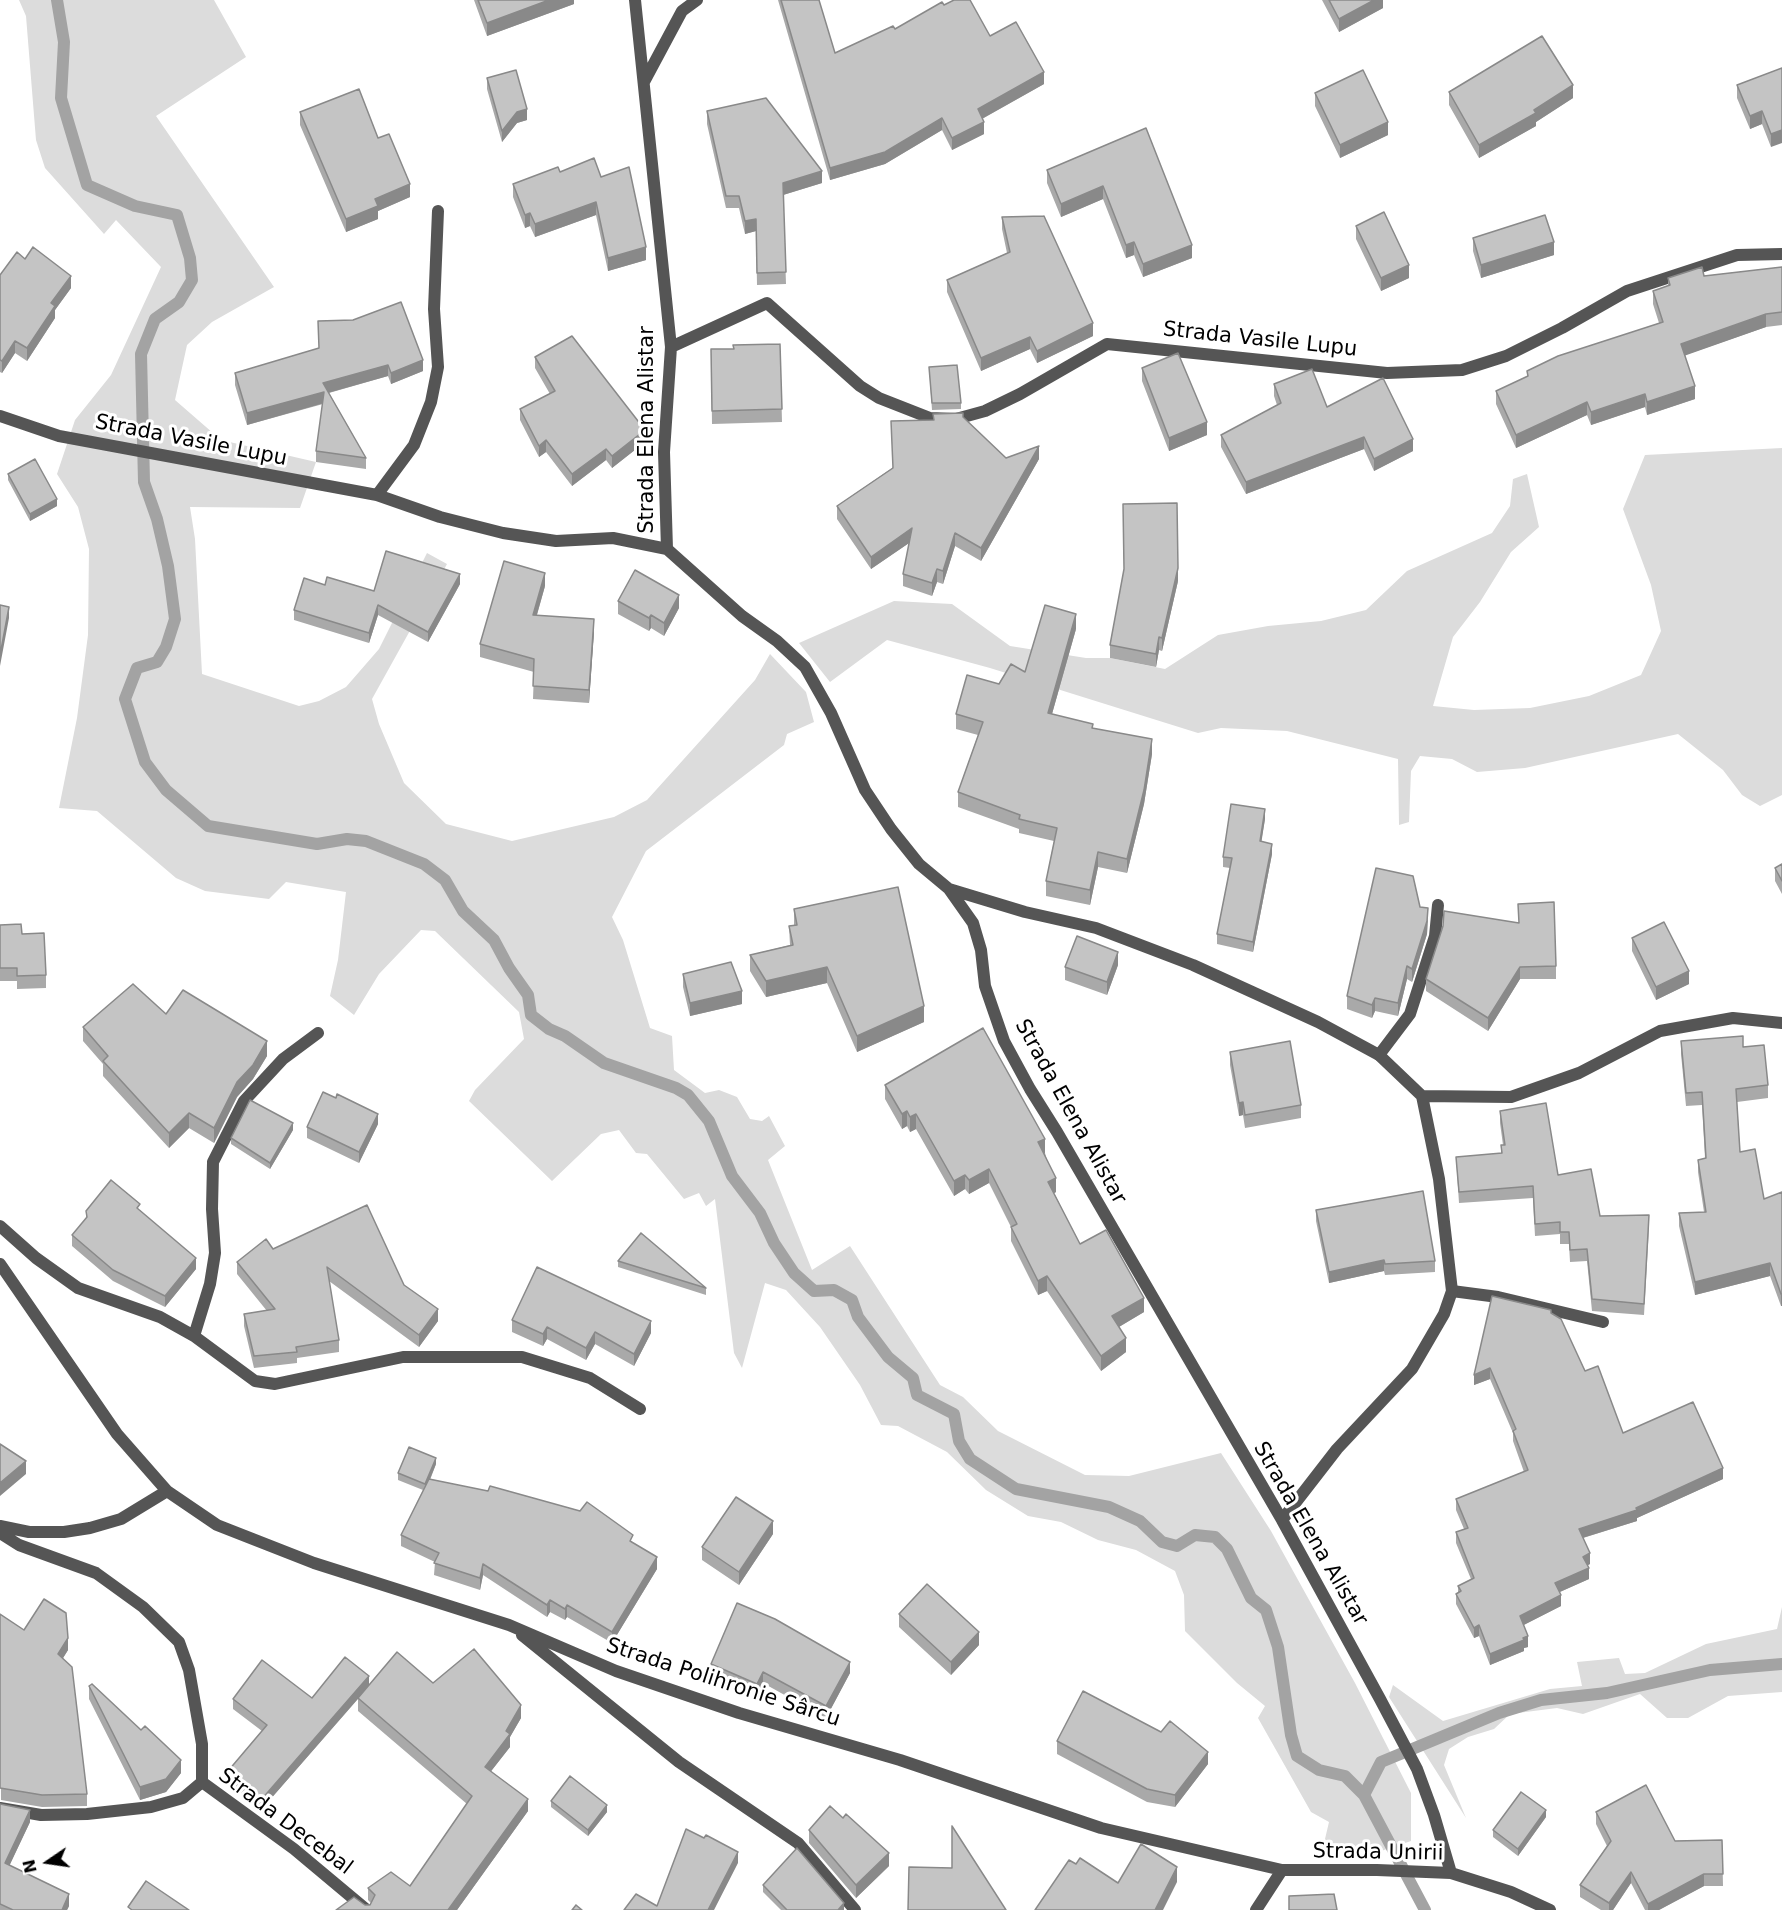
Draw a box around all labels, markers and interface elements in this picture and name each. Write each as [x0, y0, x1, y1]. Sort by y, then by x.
street label: Strada Vasile Lupu [1162, 317, 1358, 363]
street label: Strada Elena Alistar [635, 326, 661, 534]
street label: Strada Vasile Lupu [93, 410, 289, 472]
street label: Strada Elena Alistar [1009, 1015, 1131, 1209]
street label: Strada Elena Alistar [1247, 1438, 1373, 1630]
street label: Strada Polihronie Sârcu [603, 1633, 843, 1733]
street label: Strada Decebal [213, 1763, 357, 1881]
north arrow [18, 1832, 78, 1892]
street label: Strada Unirii [1312, 1839, 1444, 1867]
text: N [19, 1858, 41, 1875]

